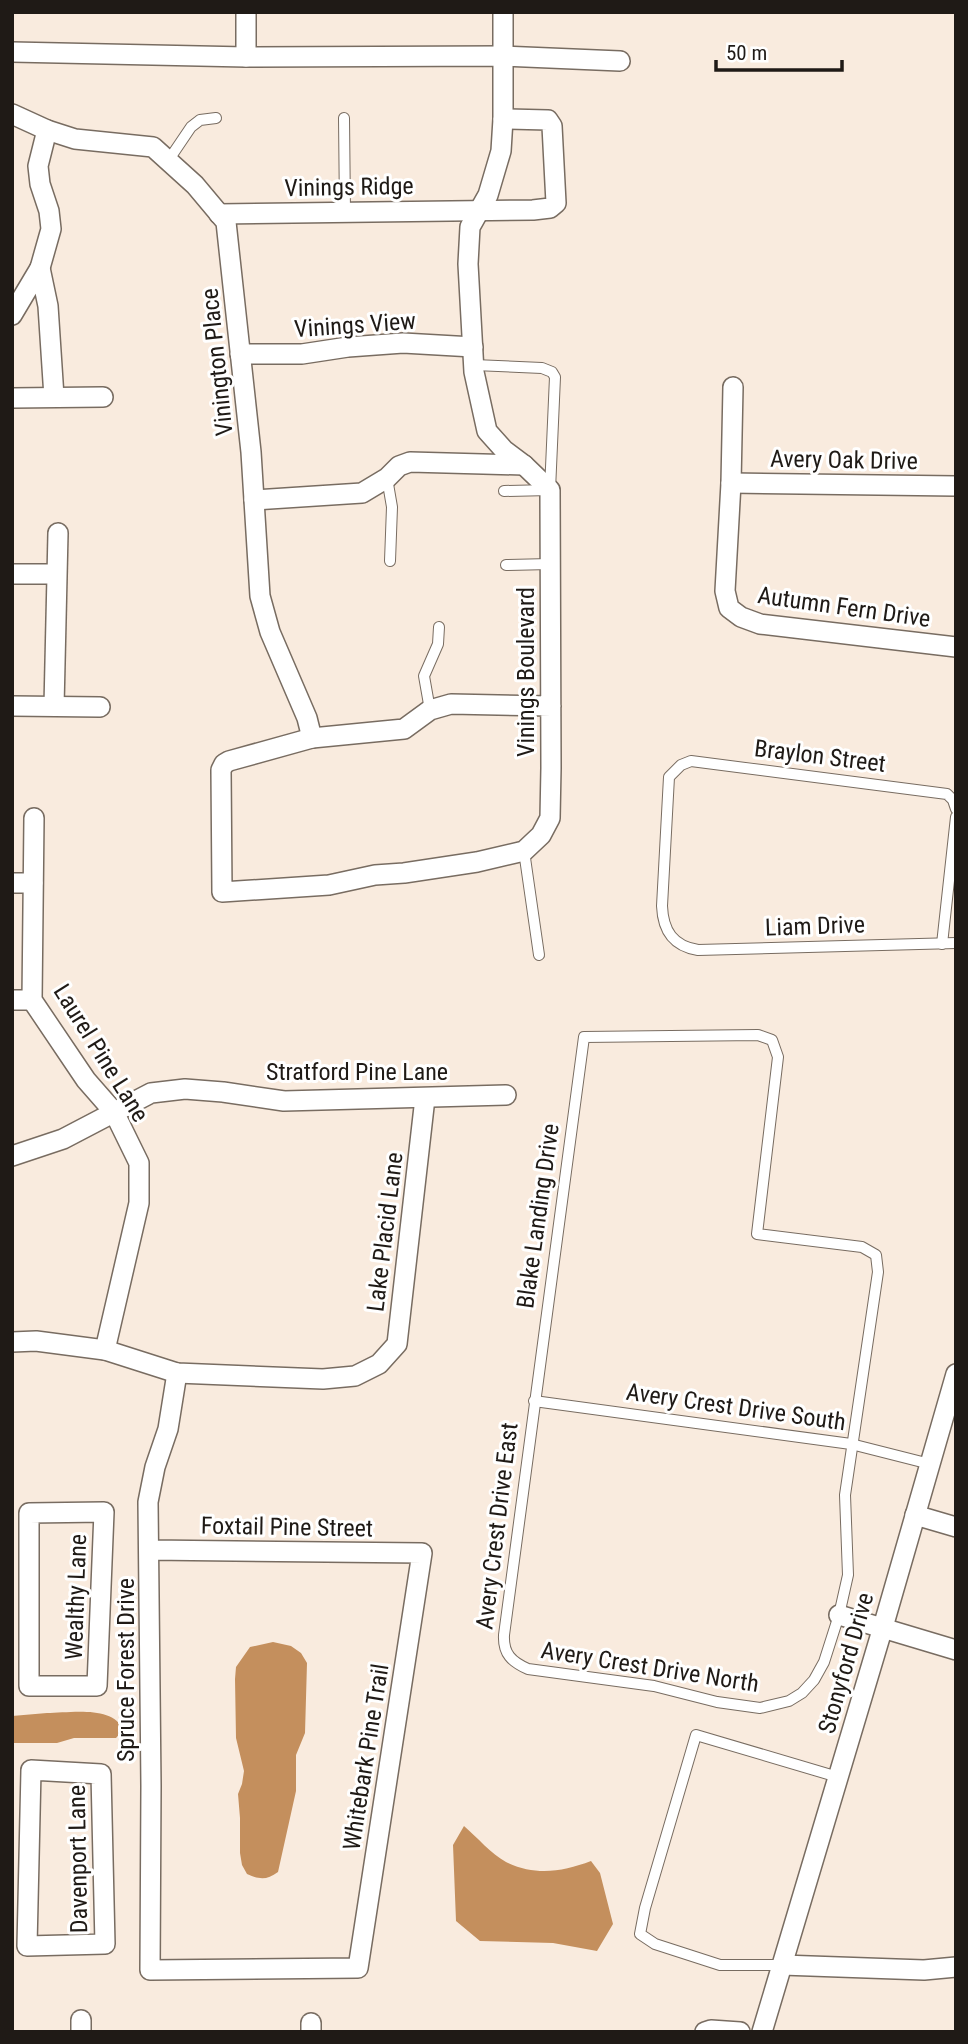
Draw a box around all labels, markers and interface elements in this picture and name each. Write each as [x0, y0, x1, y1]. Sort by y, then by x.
scale bar [716, 28, 842, 72]
text: 50 m [726, 41, 767, 65]
street label: Vinings Ridge [284, 172, 414, 202]
street label: Vinington Place [195, 287, 239, 437]
street label: Vinings View [293, 307, 417, 343]
street label: Avery Oak Drive [770, 445, 918, 475]
street label: Autumn Fern Drive [756, 581, 932, 633]
street label: Vinings Boulevard [512, 587, 540, 757]
street label: Braylon Street [753, 734, 887, 778]
street label: Liam Drive [765, 910, 865, 942]
street label: Laurel Pine Lane [48, 979, 154, 1127]
street label: Stratford Pine Lane [266, 1058, 448, 1086]
street label: Blake Landing Drive [511, 1122, 565, 1310]
street label: Lake Placid Lane [361, 1151, 409, 1313]
street label: Avery Crest Drive South [624, 1378, 848, 1436]
street label: Avery Crest Drive East [470, 1421, 524, 1631]
street label: Foxtail Pine Street [201, 1511, 373, 1543]
street label: Wealthy Lane [60, 1533, 92, 1661]
street label: Spruce Forest Drive [112, 1578, 140, 1762]
street label: Stonyford Drive [813, 1589, 879, 1737]
street label: Avery Crest Drive North [539, 1636, 761, 1698]
street label: Whitebark Pine Trail [337, 1662, 395, 1852]
street label: Davenport Lane [63, 1785, 93, 1933]

